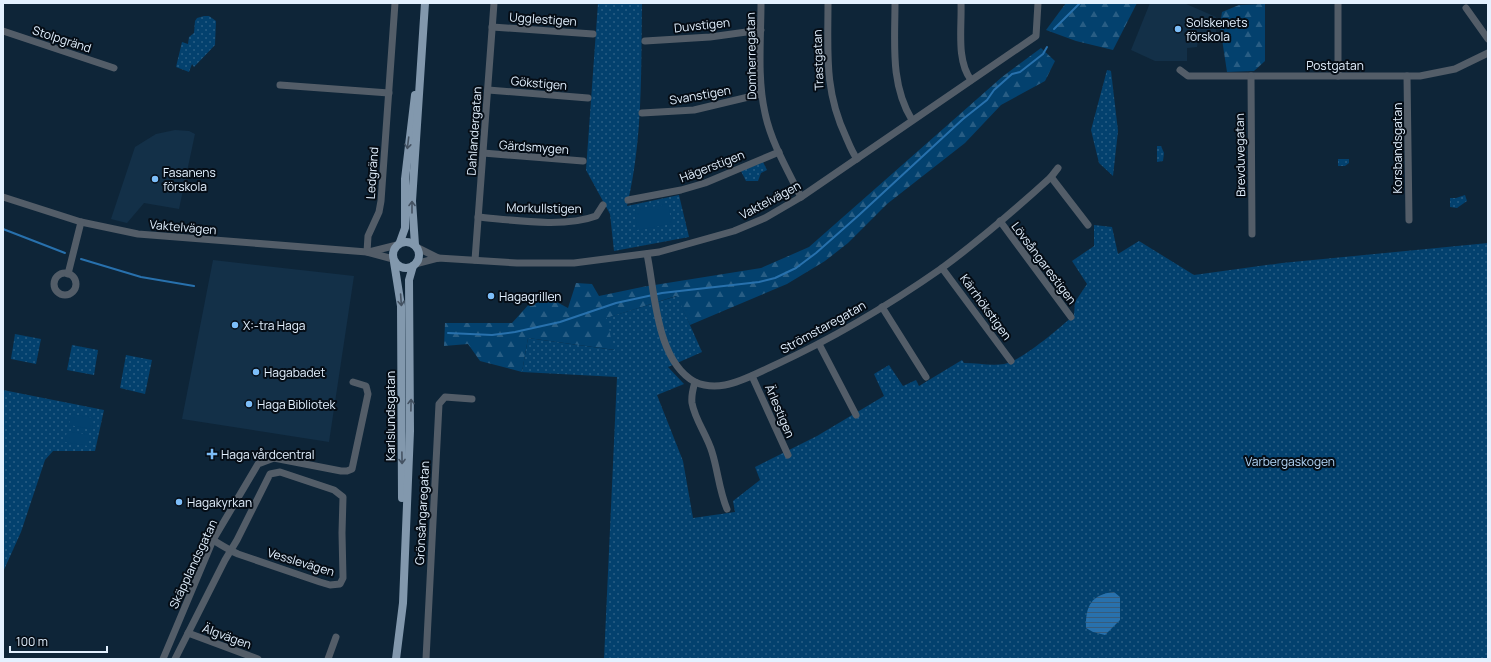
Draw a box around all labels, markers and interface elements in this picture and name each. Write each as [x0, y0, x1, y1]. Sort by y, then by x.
street label: Ugglestigen [509, 8, 577, 30]
street label: Domherregatan [742, 12, 760, 100]
street label: Duvstigen [673, 14, 731, 36]
place label: Solskenets förskola [1186, 14, 1247, 45]
street label: Stolpgränd [30, 21, 94, 57]
marker: Solskenets förskola [1173, 24, 1183, 34]
street label: Trastgatan [808, 29, 828, 91]
street label: Postgatan [1306, 57, 1364, 74]
street label: Gökstigen [510, 72, 568, 94]
street label: Svanstigen [668, 81, 732, 109]
street label: Dahlandergatan [462, 86, 486, 176]
street label: Korsbandsgatan [1389, 103, 1406, 193]
street label: Brevduvegatan [1231, 113, 1249, 197]
one-way arrow [405, 136, 412, 149]
street label: Gärdsmygen [499, 136, 569, 158]
street label: Ledgränd [362, 146, 382, 200]
street label: Hägerstigen [677, 146, 747, 186]
place label: Fasanens förskola [163, 164, 216, 195]
marker: Fasanens förskola [150, 174, 160, 184]
street label: Vaktelvägen [736, 177, 804, 223]
street label: Morkullstigen [506, 199, 582, 217]
one-way arrow [408, 201, 416, 214]
street label: Vaktelvägen [149, 216, 217, 238]
street label: Lövsångarestigen [1007, 218, 1081, 308]
street label: Kärrhökstigen [956, 271, 1016, 343]
place label: Hagagrillen [499, 288, 561, 305]
marker: Hagagrillen [486, 291, 496, 301]
one-way arrow [397, 293, 404, 306]
street label: Strömstaregatan [777, 297, 869, 357]
place label: X:-tra Haga [243, 317, 306, 334]
marker: X:-tra Haga [230, 320, 240, 330]
place label: Hagabadet [264, 364, 326, 381]
marker: Hagabadet [251, 367, 261, 377]
street label: Karlslundsgatan [382, 371, 399, 461]
street label: Ärlestigen [761, 382, 799, 440]
place label: Haga Bibliotek [257, 396, 337, 413]
marker: Haga Bibliotek [244, 399, 254, 409]
one-way arrow [407, 399, 415, 412]
place label: Haga vårdcentral [221, 446, 315, 463]
marker: Haga vårdcentral [206, 448, 218, 460]
one-way arrow [398, 451, 405, 464]
park label: Varbergaskogen [1245, 453, 1335, 470]
street label: Grönsångaregatan [411, 460, 433, 566]
place label: Hagakyrkan [187, 494, 252, 511]
marker: Hagakyrkan [174, 497, 184, 507]
street label: Skäpplandsgatan [165, 517, 221, 611]
street label: Vesslevägen [265, 544, 337, 580]
street label: Älgvägen [200, 619, 254, 653]
scale bar [10, 628, 107, 654]
text: 100 m [16, 633, 48, 650]

